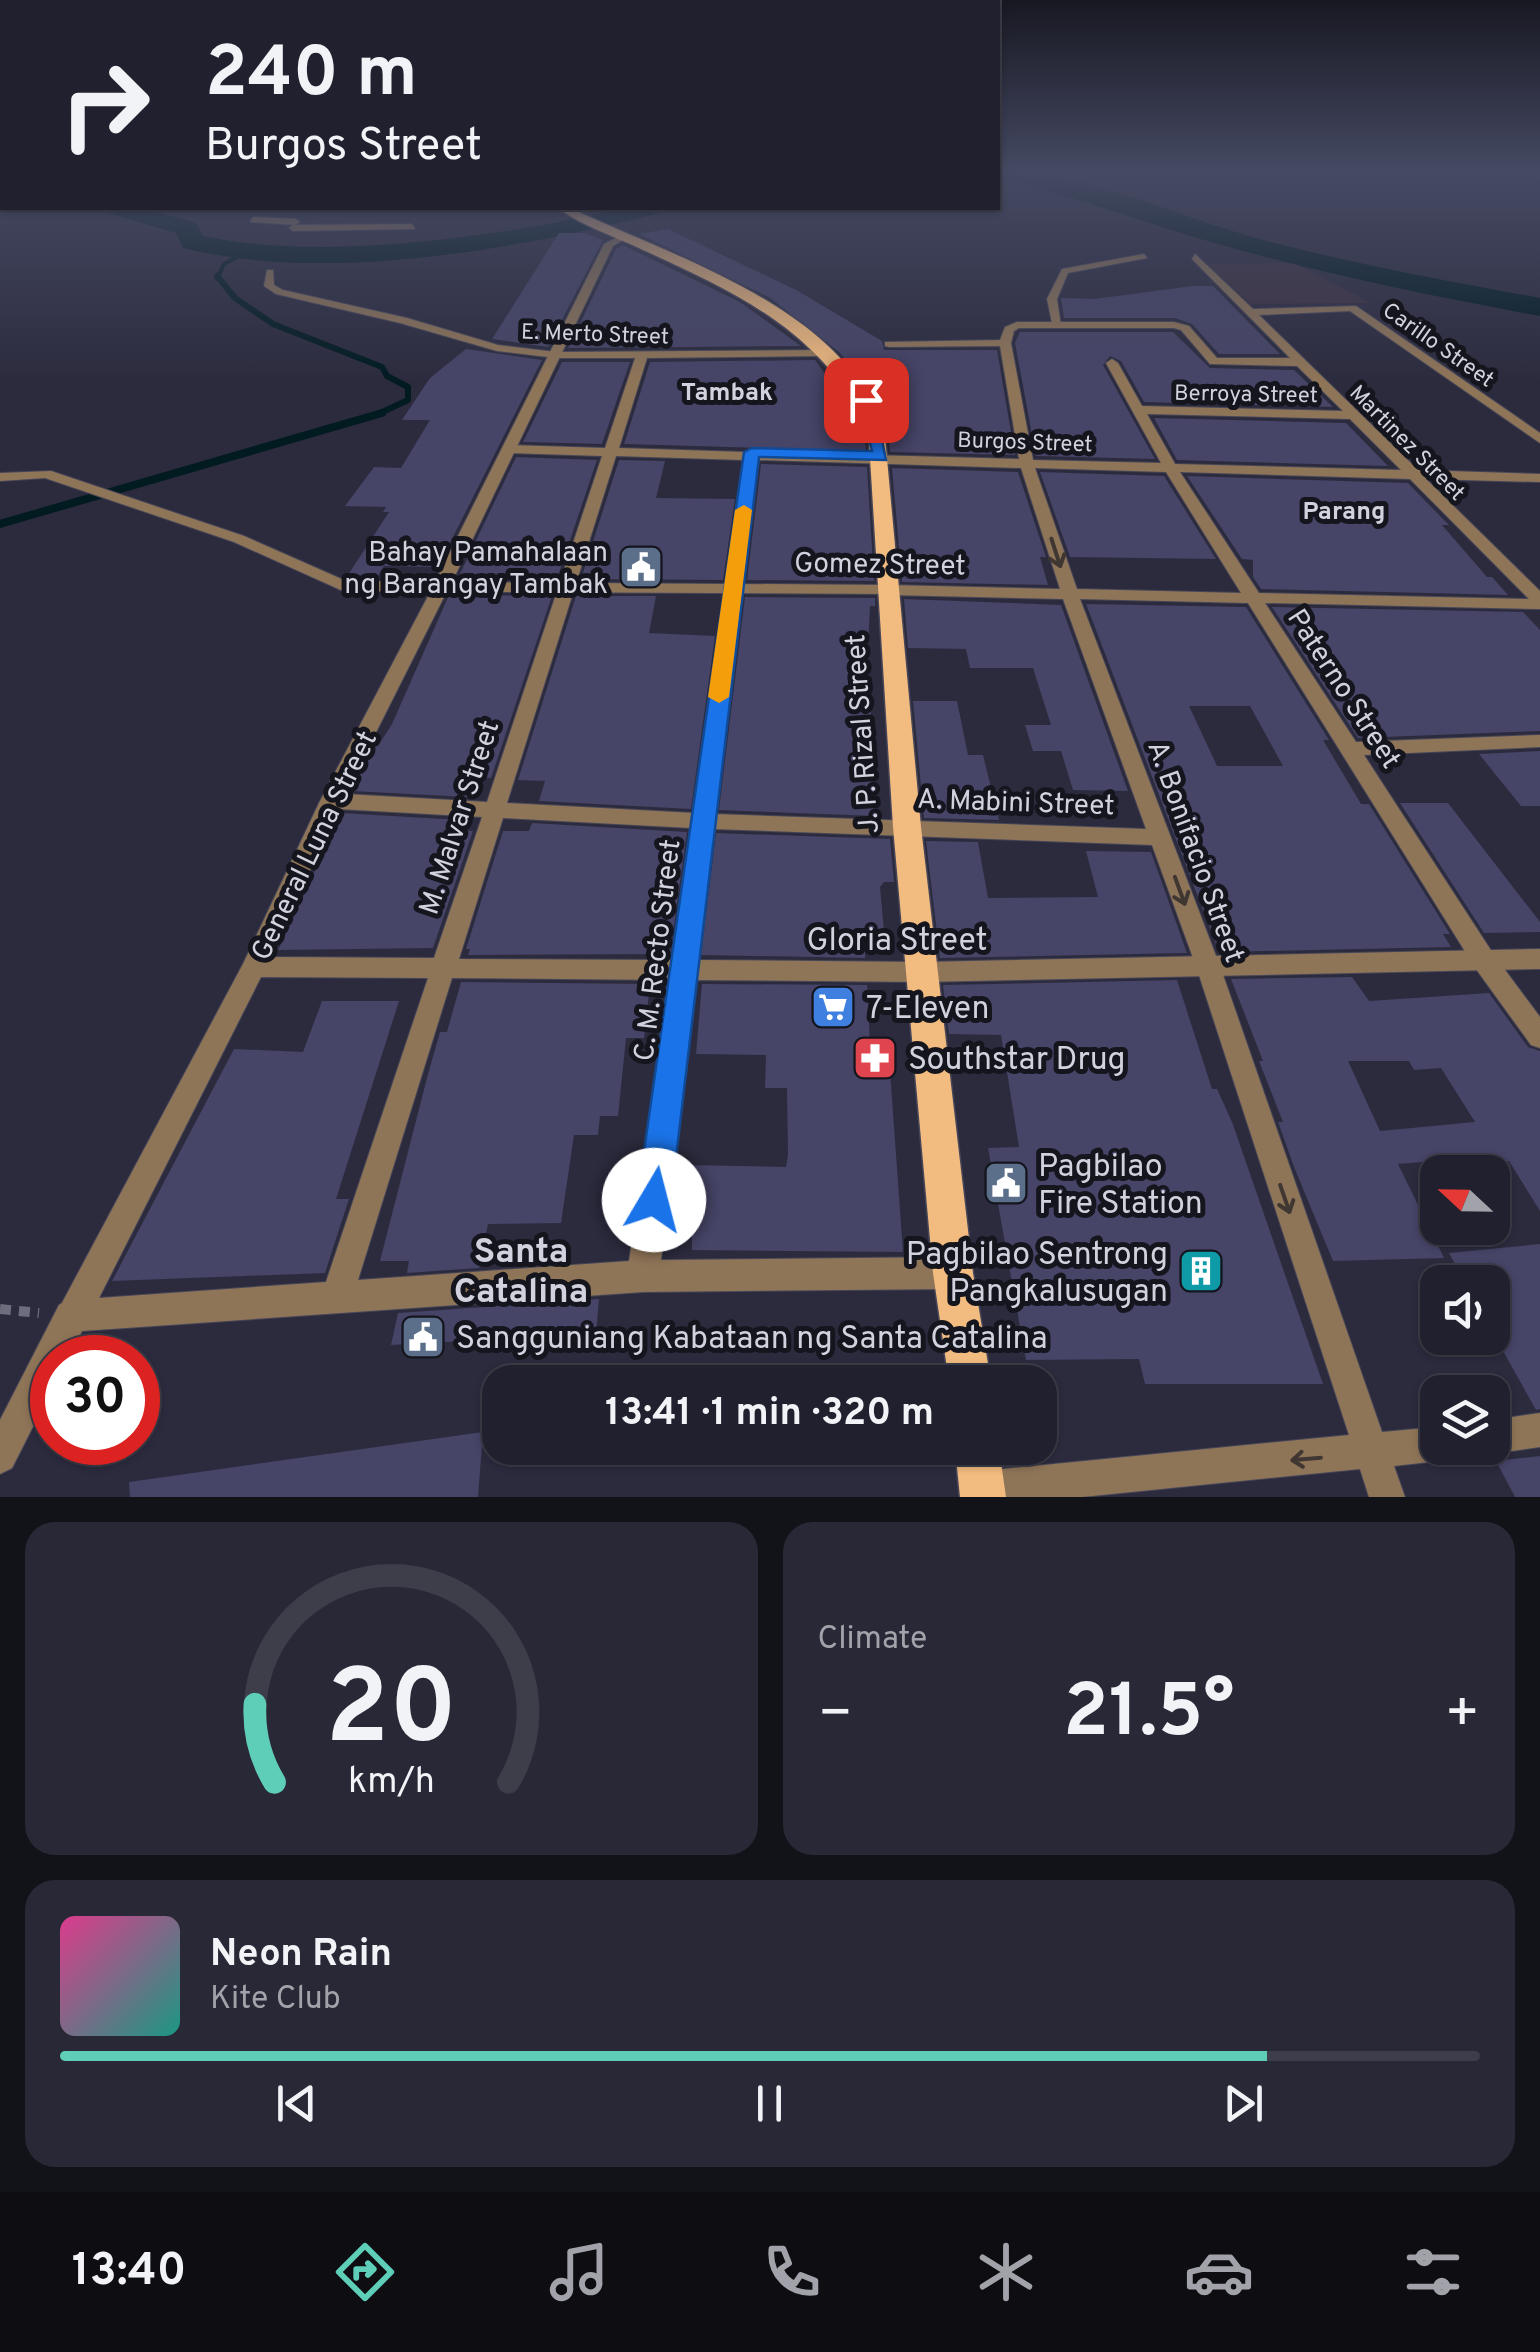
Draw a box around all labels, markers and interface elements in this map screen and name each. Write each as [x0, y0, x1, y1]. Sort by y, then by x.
text: 240 m [205, 32, 418, 121]
icon: right [40, 40, 170, 170]
text: Burgos Street [205, 119, 482, 176]
street label: Carillo Street [1377, 298, 1498, 394]
street label: E. Merto Street [520, 319, 669, 352]
pin [824, 358, 909, 443]
icon: arrive [839, 373, 894, 428]
district label: Tambak [681, 378, 773, 410]
street label: Martinez Street [1343, 380, 1470, 507]
street label: Berroya Street [1174, 381, 1318, 410]
street label: Burgos Street [957, 428, 1093, 459]
district label: Parang [1302, 497, 1386, 529]
place label: Bahay Pamahalaan ng Barangay Tambak [344, 536, 608, 604]
one-way arrow [1049, 537, 1067, 569]
public building icon: Bahay Pamahalaan ng Barangay Tambak [618, 544, 664, 590]
street label: Gomez Street [794, 547, 966, 585]
street label: Paterno Street [1277, 603, 1407, 776]
street label: J. P. Rizal Street [839, 633, 889, 835]
street label: M. Malvar Street [412, 716, 509, 920]
street label: General Luna Street [244, 726, 387, 967]
street label: A. Bonifacio Street [1137, 736, 1251, 968]
street label: A. Mabini Street [916, 783, 1115, 825]
street label: C. M. Recto Street [628, 837, 690, 1063]
one-way arrow [1172, 875, 1190, 906]
street label: Gloria Street [807, 922, 987, 962]
supermarket icon: 7-Eleven [810, 984, 856, 1030]
place label: 7-Eleven [866, 990, 989, 1030]
pharmacy icon: Southstar Drug [852, 1035, 898, 1081]
place label: Southstar Drug [908, 1041, 1126, 1081]
position arrow [602, 1148, 706, 1252]
place label: Pagbilao Fire Station [1038, 1148, 1203, 1225]
north arrow [1420, 1155, 1510, 1245]
map controls [1420, 1155, 1510, 1465]
public building icon: Pagbilao Fire Station [983, 1160, 1029, 1206]
one-way arrow [1278, 1182, 1296, 1214]
district label: Santa Catalina [454, 1231, 588, 1315]
place label: Pagbilao Sentrong Pangkalusugan [906, 1236, 1168, 1313]
building icon: Pagbilao Sentrong Pangkalusugan [1178, 1248, 1224, 1294]
button: sound [1420, 1265, 1510, 1355]
public building icon: Sangguniang Kabataan ng Santa Catalina [400, 1314, 446, 1360]
place label: Sangguniang Kabataan ng Santa Catalina [456, 1320, 1048, 1360]
speed limit sign: 30 [30, 1335, 160, 1465]
button: layers [1420, 1375, 1510, 1465]
text: 13:41 · 1 min · 320 m [605, 1390, 934, 1439]
one-way arrow [1290, 1449, 1322, 1468]
text: Climate [818, 1620, 927, 1660]
text: 20 [325, 1648, 457, 1780]
text: 21.5° [1063, 1668, 1234, 1763]
text: − [818, 1681, 853, 1751]
text: + [1445, 1681, 1480, 1751]
text: km/h [348, 1760, 435, 1806]
text: Neon Rain [210, 1931, 392, 1980]
text: Kite Club [210, 1980, 341, 2020]
icon: previous [269, 2076, 324, 2131]
icon: pause [742, 2076, 797, 2131]
icon: next [1216, 2076, 1271, 2131]
icon: directions [330, 2237, 400, 2307]
icon: music [544, 2237, 614, 2307]
icon: phone [757, 2237, 827, 2307]
icon: climate [971, 2237, 1041, 2307]
icon: car [1184, 2237, 1254, 2307]
icon: filters [1398, 2237, 1468, 2307]
text: 13:40 [72, 2244, 186, 2301]

